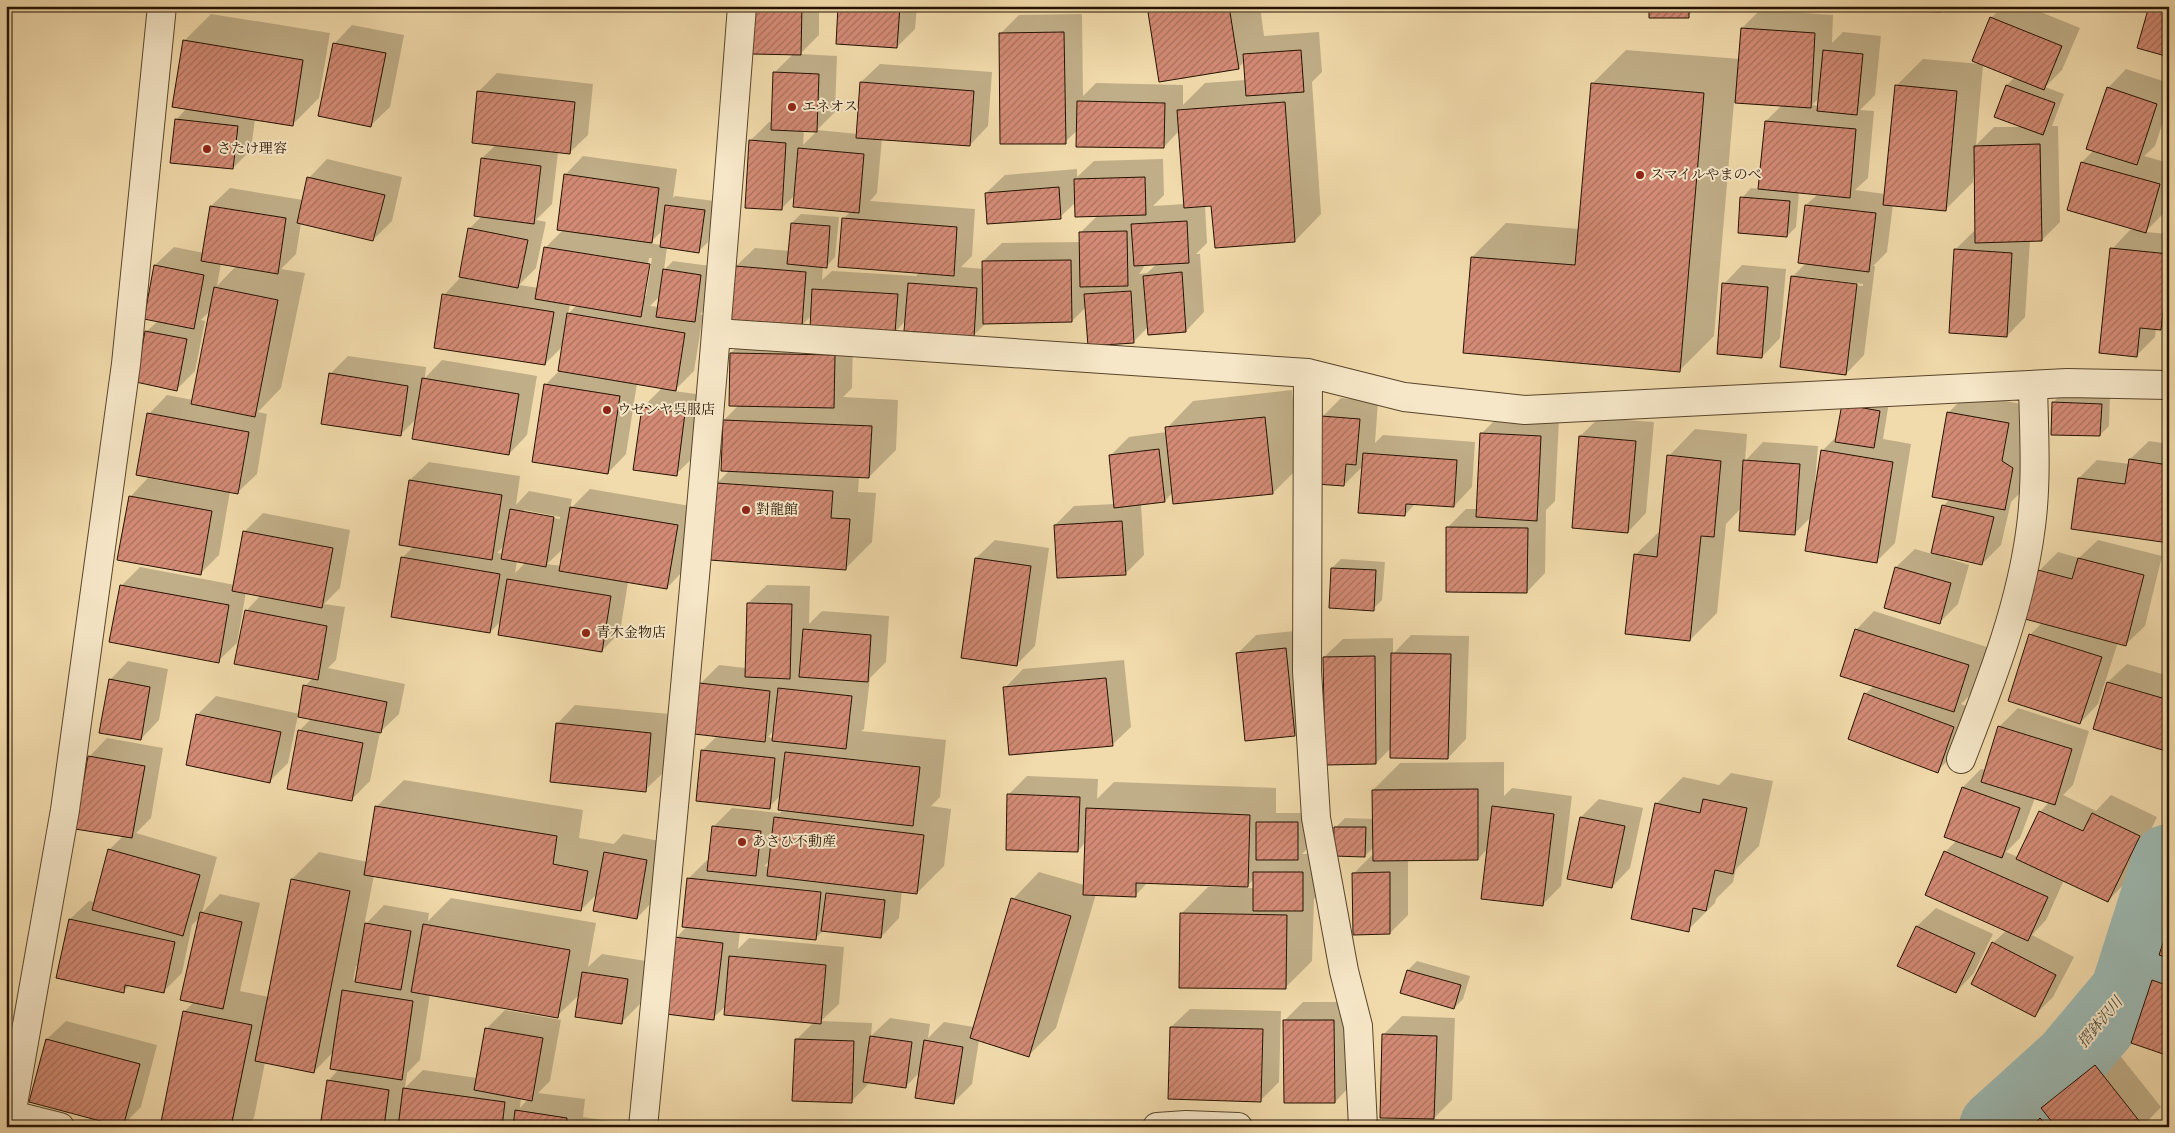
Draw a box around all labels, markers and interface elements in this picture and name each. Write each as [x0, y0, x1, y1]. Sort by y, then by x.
place label: エネオス [802, 99, 858, 114]
marker: エネオス [786, 101, 798, 113]
place label: さたけ理容 [217, 141, 287, 156]
marker: さたけ理容 [201, 143, 213, 155]
place label: スマイルやまのべ [1650, 168, 1761, 182]
marker: スマイルやまのべ [1634, 169, 1646, 181]
place label: ウゼンヤ呉服店 [617, 402, 715, 417]
marker: ウゼンヤ呉服店 [601, 404, 613, 416]
place label: 對龍館 [756, 502, 798, 517]
marker: 對龍館 [740, 504, 752, 516]
place label: 青木金物店 [596, 625, 666, 640]
marker: 青木金物店 [580, 627, 592, 639]
place label: あさひ不動産 [752, 834, 836, 849]
marker: あさひ不動産 [736, 836, 748, 848]
water label: 摺鉢沢川 [2074, 992, 2127, 1051]

